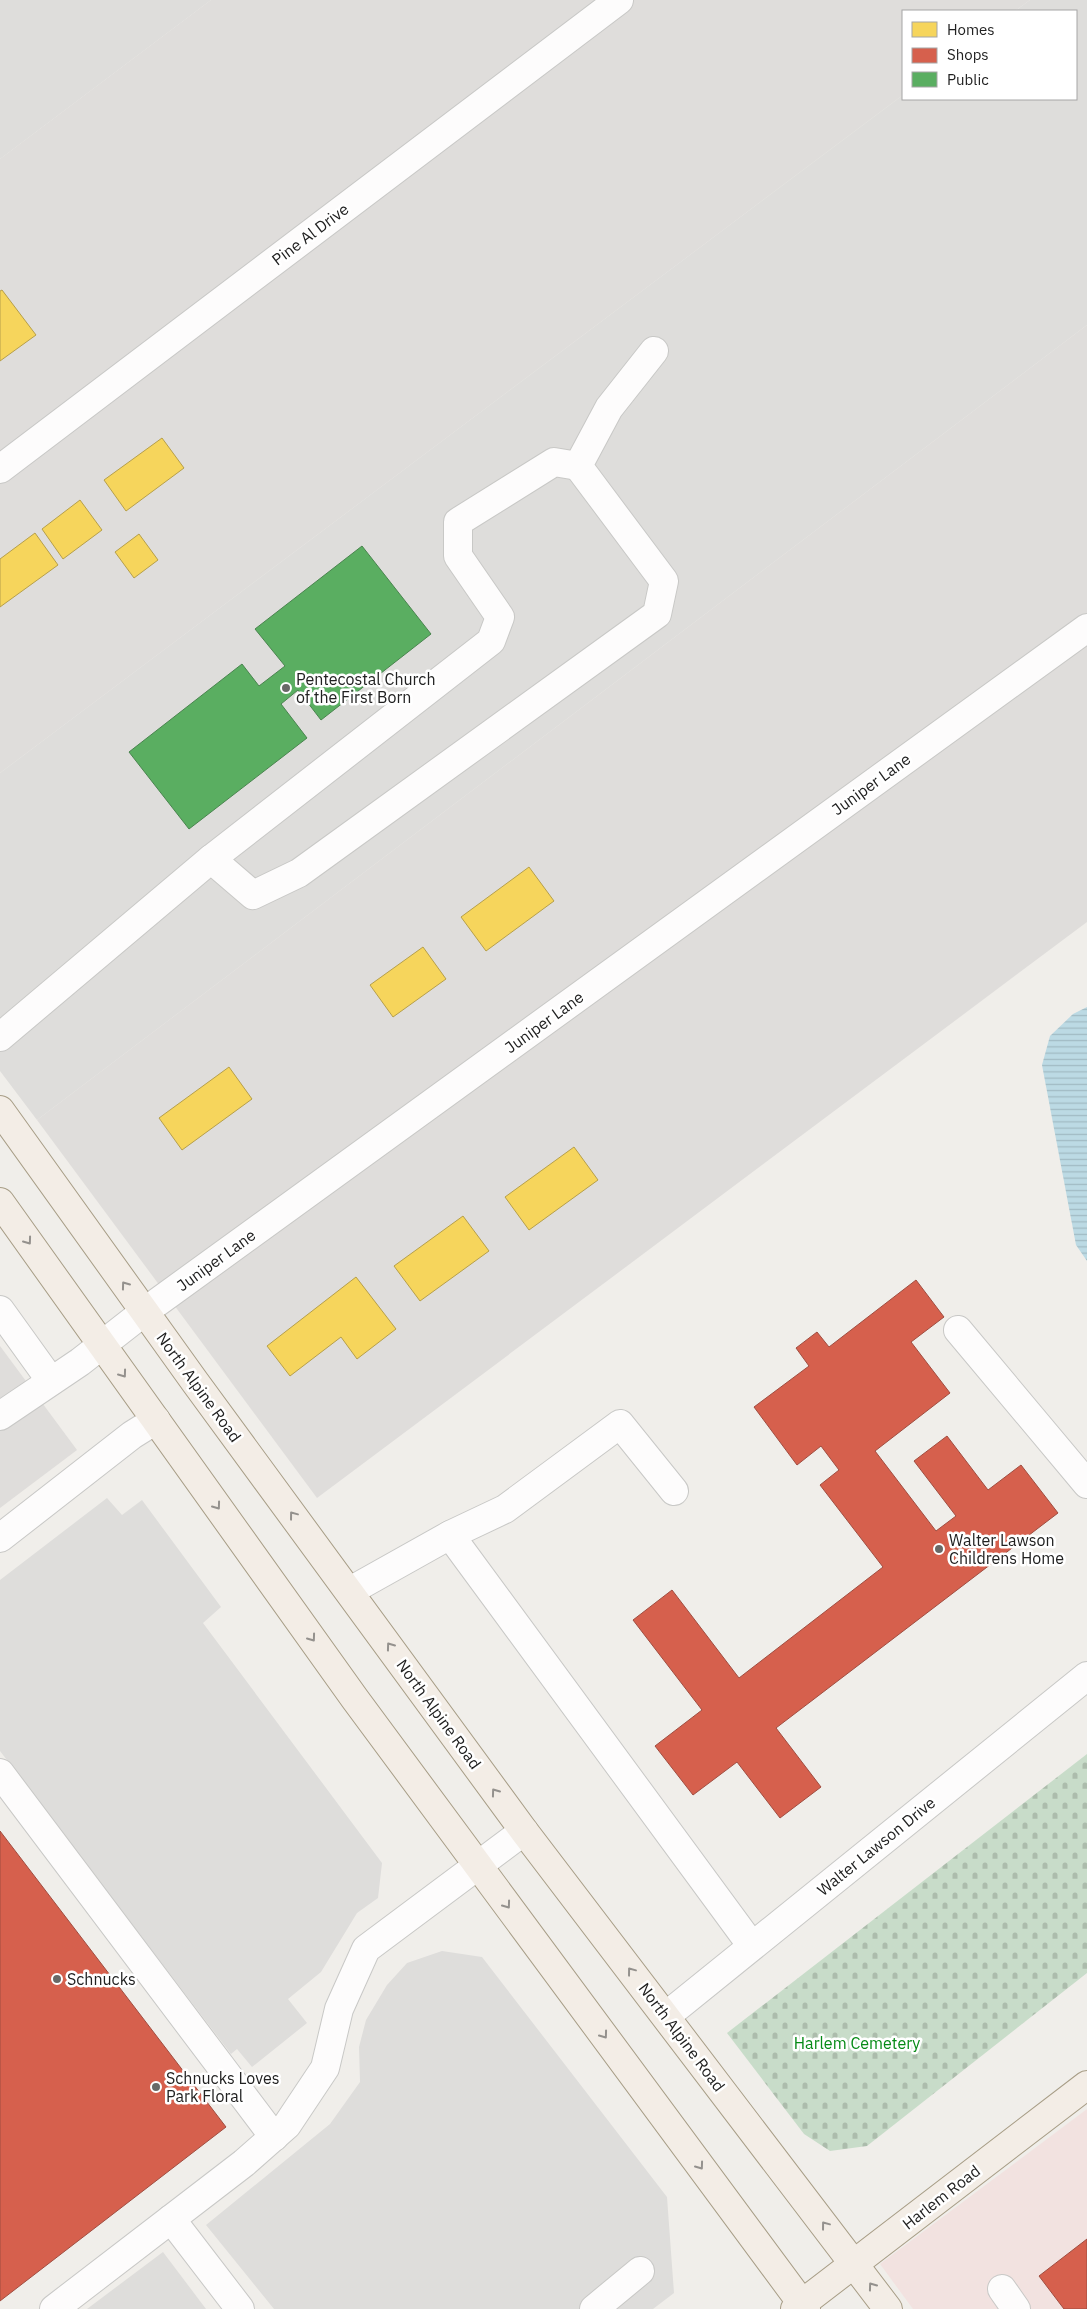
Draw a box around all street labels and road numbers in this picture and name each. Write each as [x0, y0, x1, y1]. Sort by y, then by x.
street label: Pine Al Drive [268, 199, 352, 269]
street label: Juniper Lane [828, 749, 914, 819]
street label: Juniper Lane [501, 987, 587, 1057]
street label: Juniper Lane [173, 1225, 259, 1295]
street label: North Alpine Road [152, 1328, 246, 1446]
street label: North Alpine Road [392, 1655, 486, 1773]
street label: Walter Lawson Drive [813, 1792, 939, 1900]
street label: North Alpine Road [635, 1979, 729, 2095]
street label: Harlem Road [898, 2160, 984, 2234]

